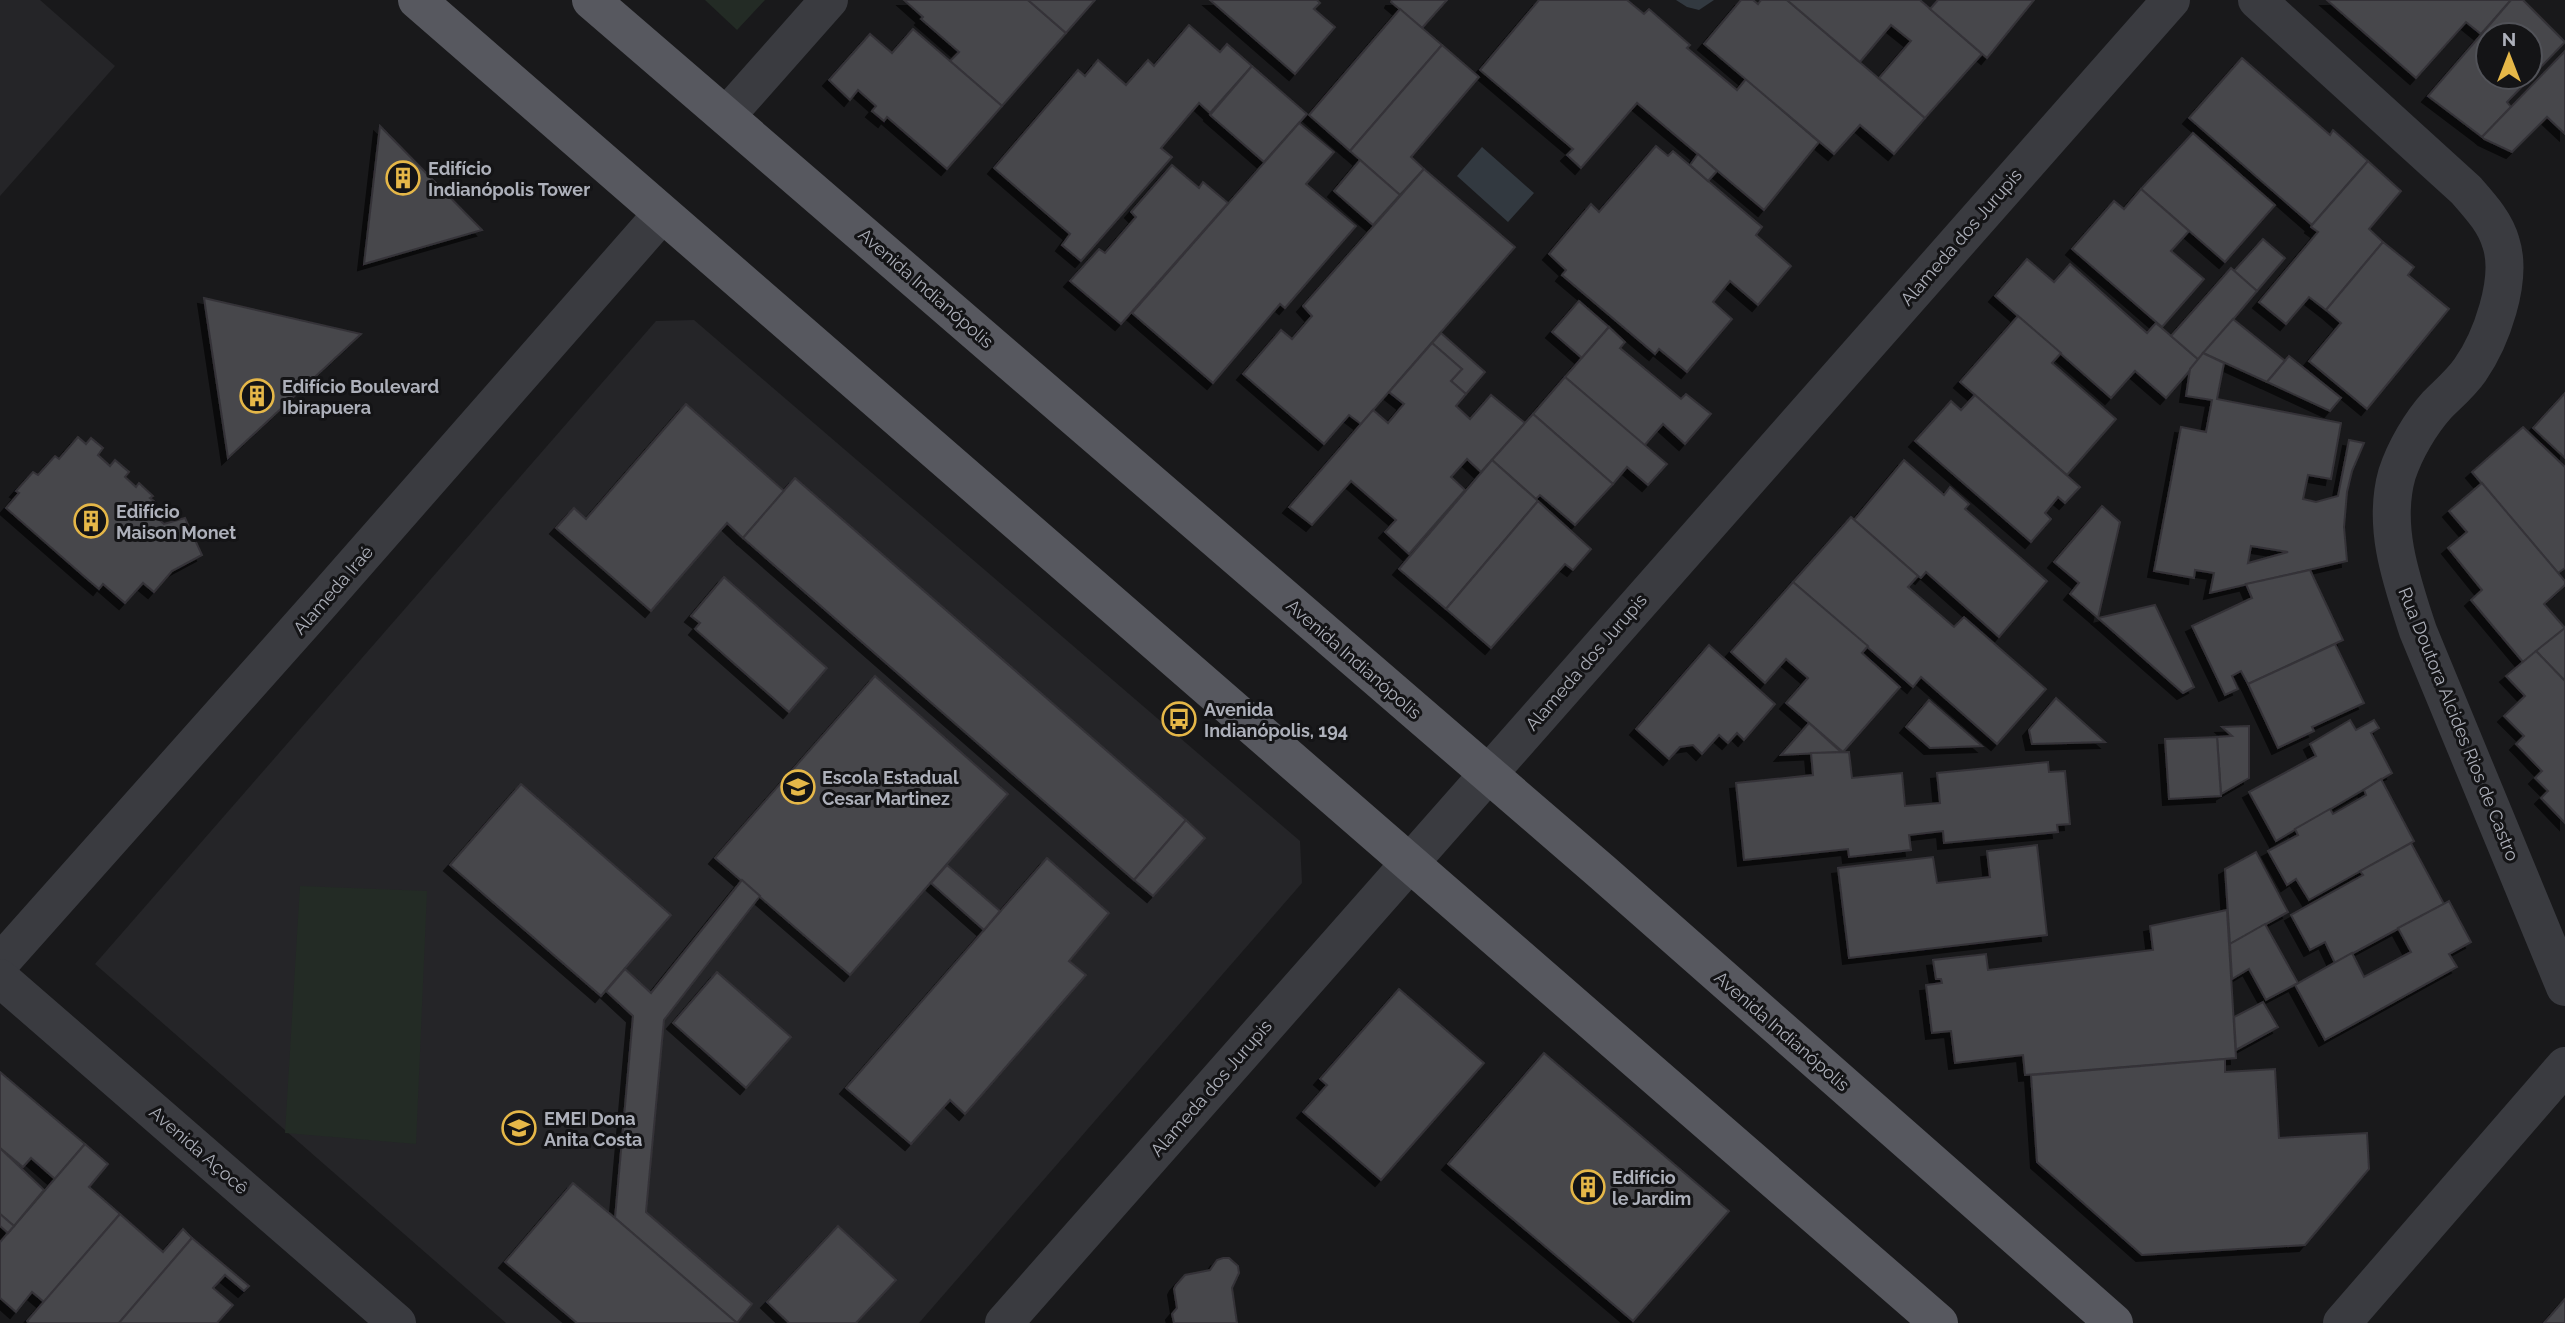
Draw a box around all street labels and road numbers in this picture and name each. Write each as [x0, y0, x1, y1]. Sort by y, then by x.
street label: Alameda dos Jurupis [1896, 164, 2026, 310]
street label: Avenida Indianópolis [854, 224, 998, 352]
street label: Alameda Iraé [289, 541, 378, 639]
street label: Rua Doutora Alcides Rios de Castro [2394, 584, 2524, 864]
street label: Alameda dos Jurupis [1521, 589, 1651, 735]
street label: Avenida Indianópolis [1282, 595, 1426, 723]
street label: Avenida Indianópolis [1710, 967, 1854, 1095]
street label: Alameda dos Jurupis [1146, 1015, 1276, 1161]
street label: Avenida Açocê [145, 1102, 253, 1199]

